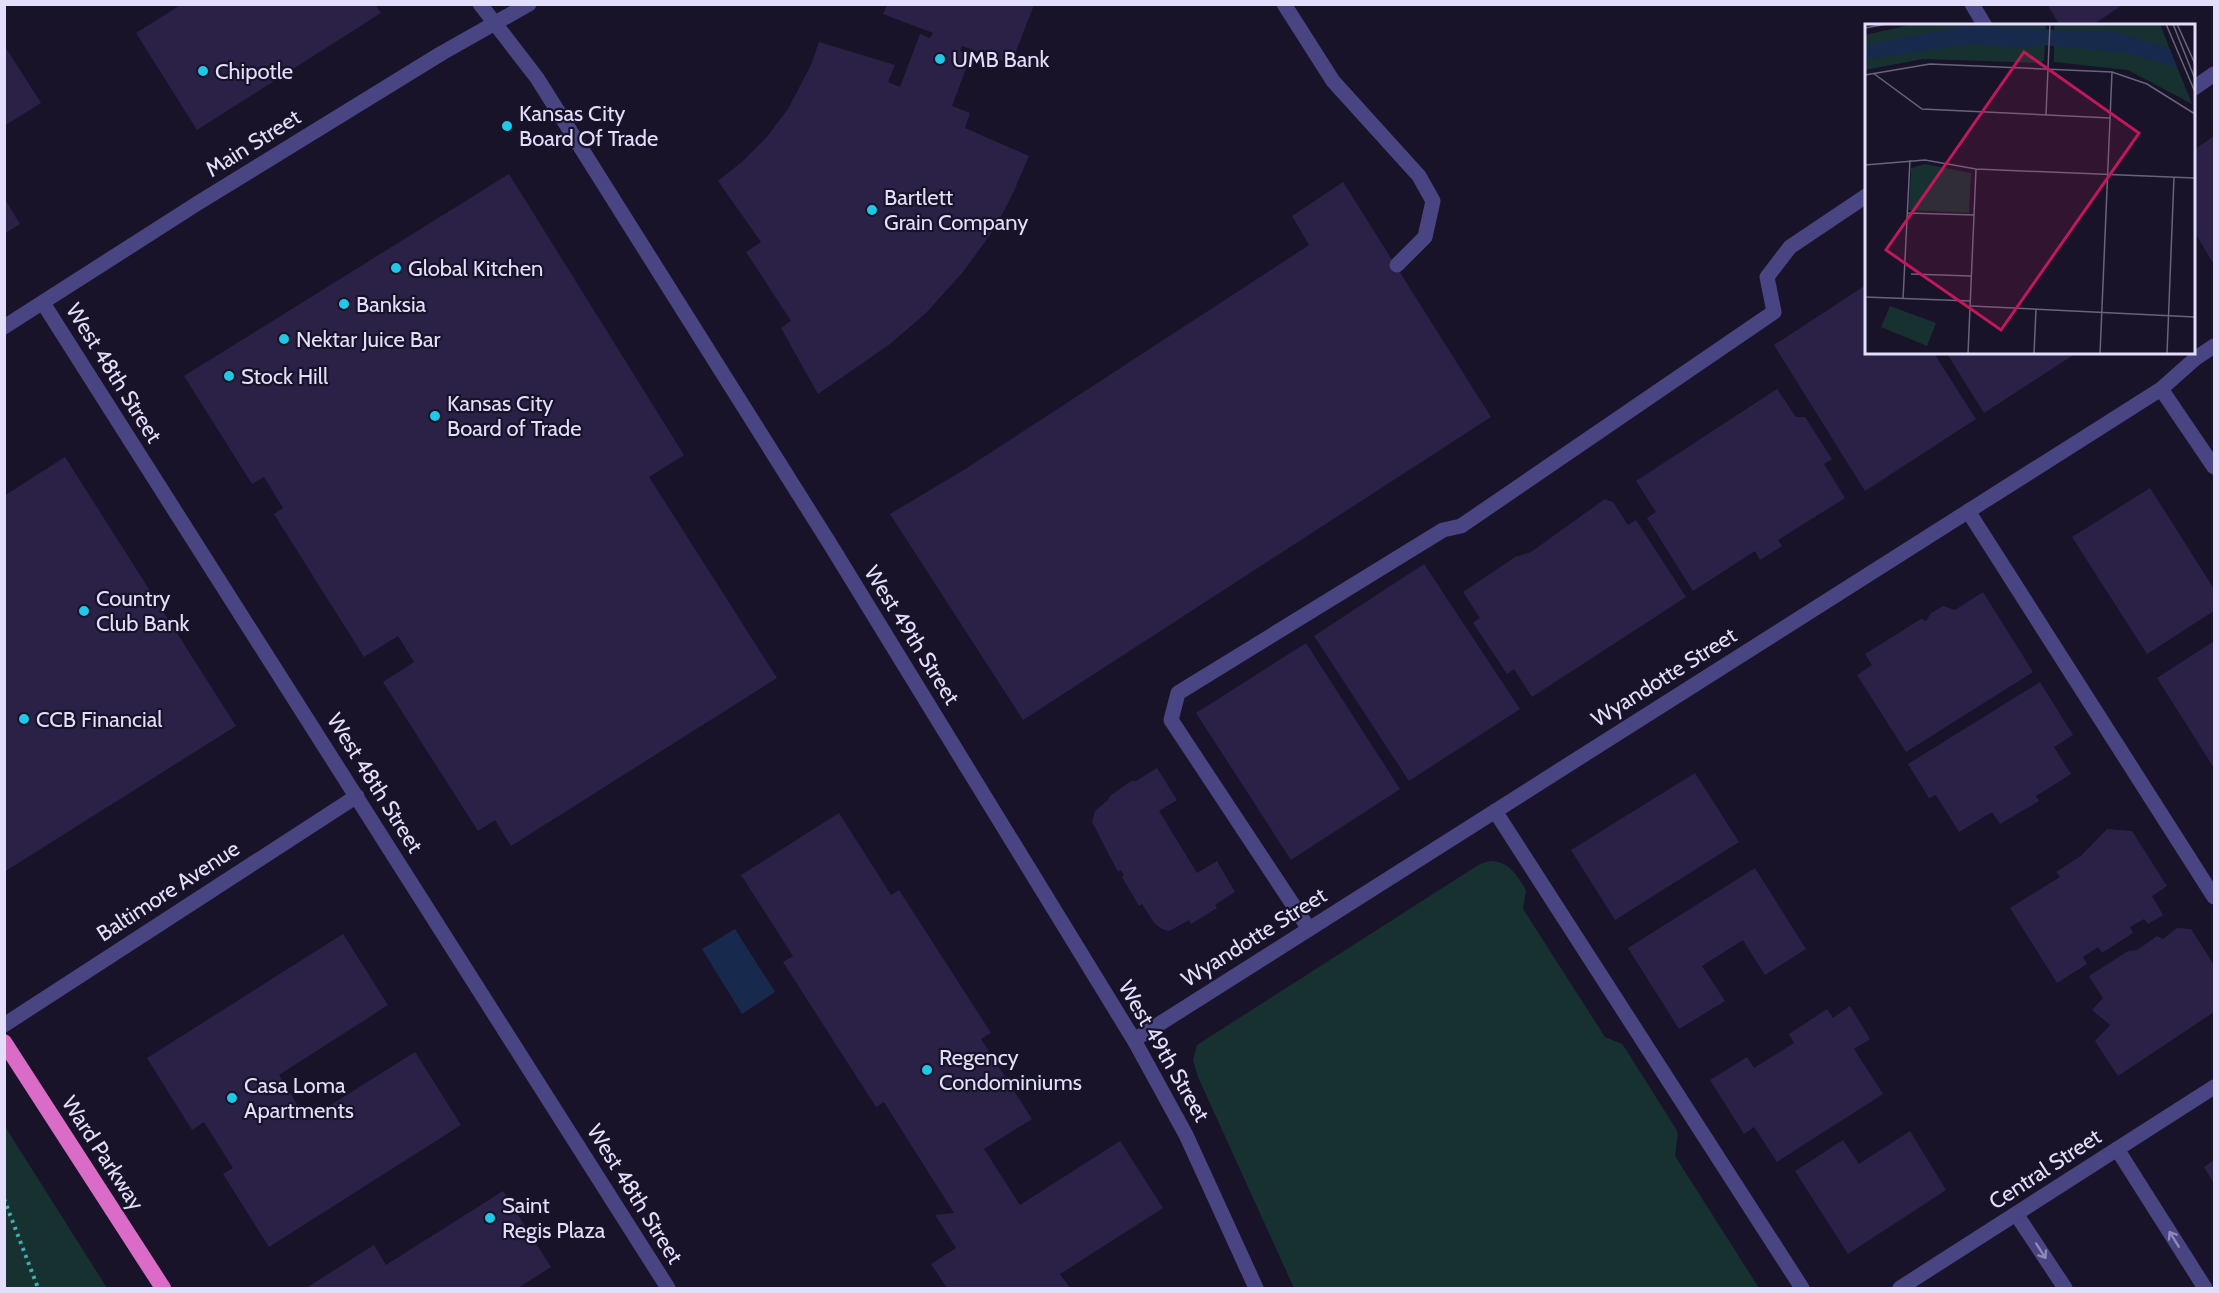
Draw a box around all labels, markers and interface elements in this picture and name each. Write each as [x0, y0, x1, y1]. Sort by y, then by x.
inset map [1865, 24, 2195, 354]
place label: UMB Bank [952, 46, 1050, 73]
marker: UMB Bank [933, 52, 947, 66]
place label: Chipotle [215, 58, 293, 85]
marker: Chipotle [196, 64, 210, 78]
place label: Kansas City Board Of Trade [519, 100, 658, 152]
street label: Main Street [201, 103, 306, 183]
marker: Kansas City Board Of Trade [500, 119, 514, 133]
place label: Bartlett Grain Company [884, 184, 1028, 236]
marker: Bartlett Grain Company [865, 203, 879, 217]
place label: Global Kitchen [408, 255, 543, 282]
marker: Global Kitchen [389, 261, 403, 275]
place label: Banksia [356, 291, 427, 318]
marker: Banksia [337, 297, 351, 311]
street label: West 48th Street [60, 298, 168, 448]
place label: Nektar Juice Bar [296, 326, 440, 353]
marker: Nektar Juice Bar [277, 332, 291, 346]
place label: Stock Hill [241, 363, 329, 390]
marker: Stock Hill [222, 369, 236, 383]
place label: Kansas City Board of Trade [447, 390, 581, 442]
marker: Kansas City Board of Trade [428, 409, 442, 423]
street label: West 49th Street [858, 561, 966, 710]
place label: Country Club Bank [96, 585, 189, 637]
marker: Country Club Bank [77, 604, 91, 618]
street label: Wyandotte Street [1586, 621, 1742, 732]
place label: CCB Financial [36, 706, 163, 733]
street label: West 48th Street [321, 708, 429, 858]
marker: CCB Financial [17, 712, 31, 726]
street label: Baltimore Avenue [92, 835, 244, 947]
street label: Wyandotte Street [1176, 881, 1332, 992]
street label: West 49th Street [1113, 976, 1216, 1127]
place label: Regency Condominiums [939, 1044, 1082, 1096]
marker: Regency Condominiums [920, 1063, 934, 1077]
place label: Casa Loma Apartments [244, 1072, 354, 1124]
street label: Ward Parkway [56, 1091, 150, 1215]
marker: Casa Loma Apartments [225, 1091, 239, 1105]
street label: West 48th Street [581, 1119, 689, 1269]
street label: Central Street [1984, 1122, 2107, 1215]
place label: Saint Regis Plaza [502, 1192, 606, 1244]
marker: Saint Regis Plaza [483, 1211, 497, 1225]
one-way arrow [2167, 1231, 2179, 1248]
one-way arrow [2035, 1242, 2047, 1259]

